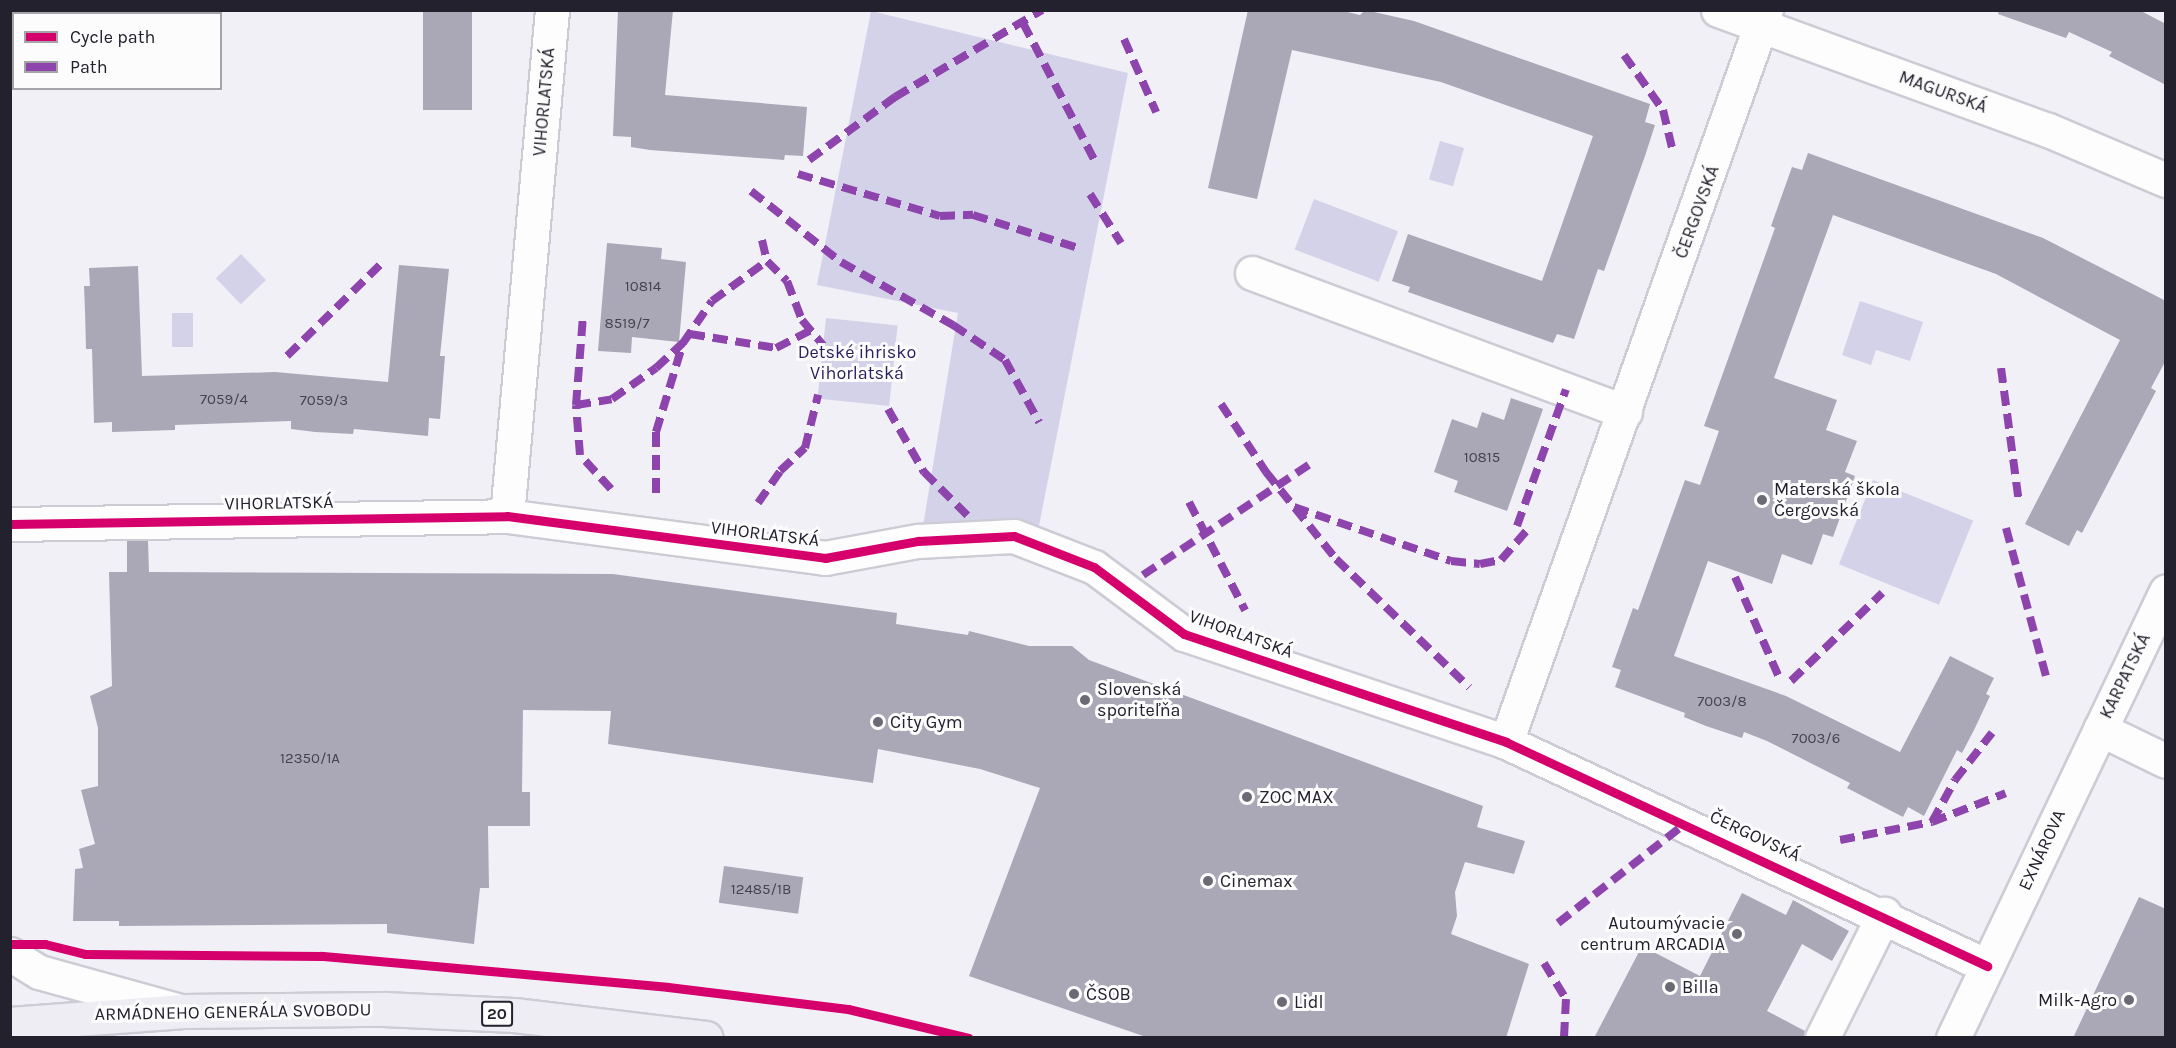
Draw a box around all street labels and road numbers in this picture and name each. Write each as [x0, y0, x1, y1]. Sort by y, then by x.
street label: VIHORLATSKÁ [528, 47, 560, 157]
street label: MAGURSKÁ [1896, 66, 1990, 118]
street label: ČERGOVSKÁ [1670, 162, 1724, 262]
street label: VIHORLATSKÁ [224, 491, 334, 515]
street label: VIHORLATSKÁ [710, 517, 820, 551]
street label: VIHORLATSKÁ [1186, 605, 1296, 663]
street label: KARPATSKÁ [2095, 630, 2155, 722]
street label: ČERGOVSKÁ [1706, 806, 1804, 866]
street label: EXNÁROVA [2014, 806, 2070, 894]
street label: ARMÁDNEHO GENERÁLA SVOBODU [95, 999, 371, 1025]
road number: 20 [480, 1001, 514, 1027]

